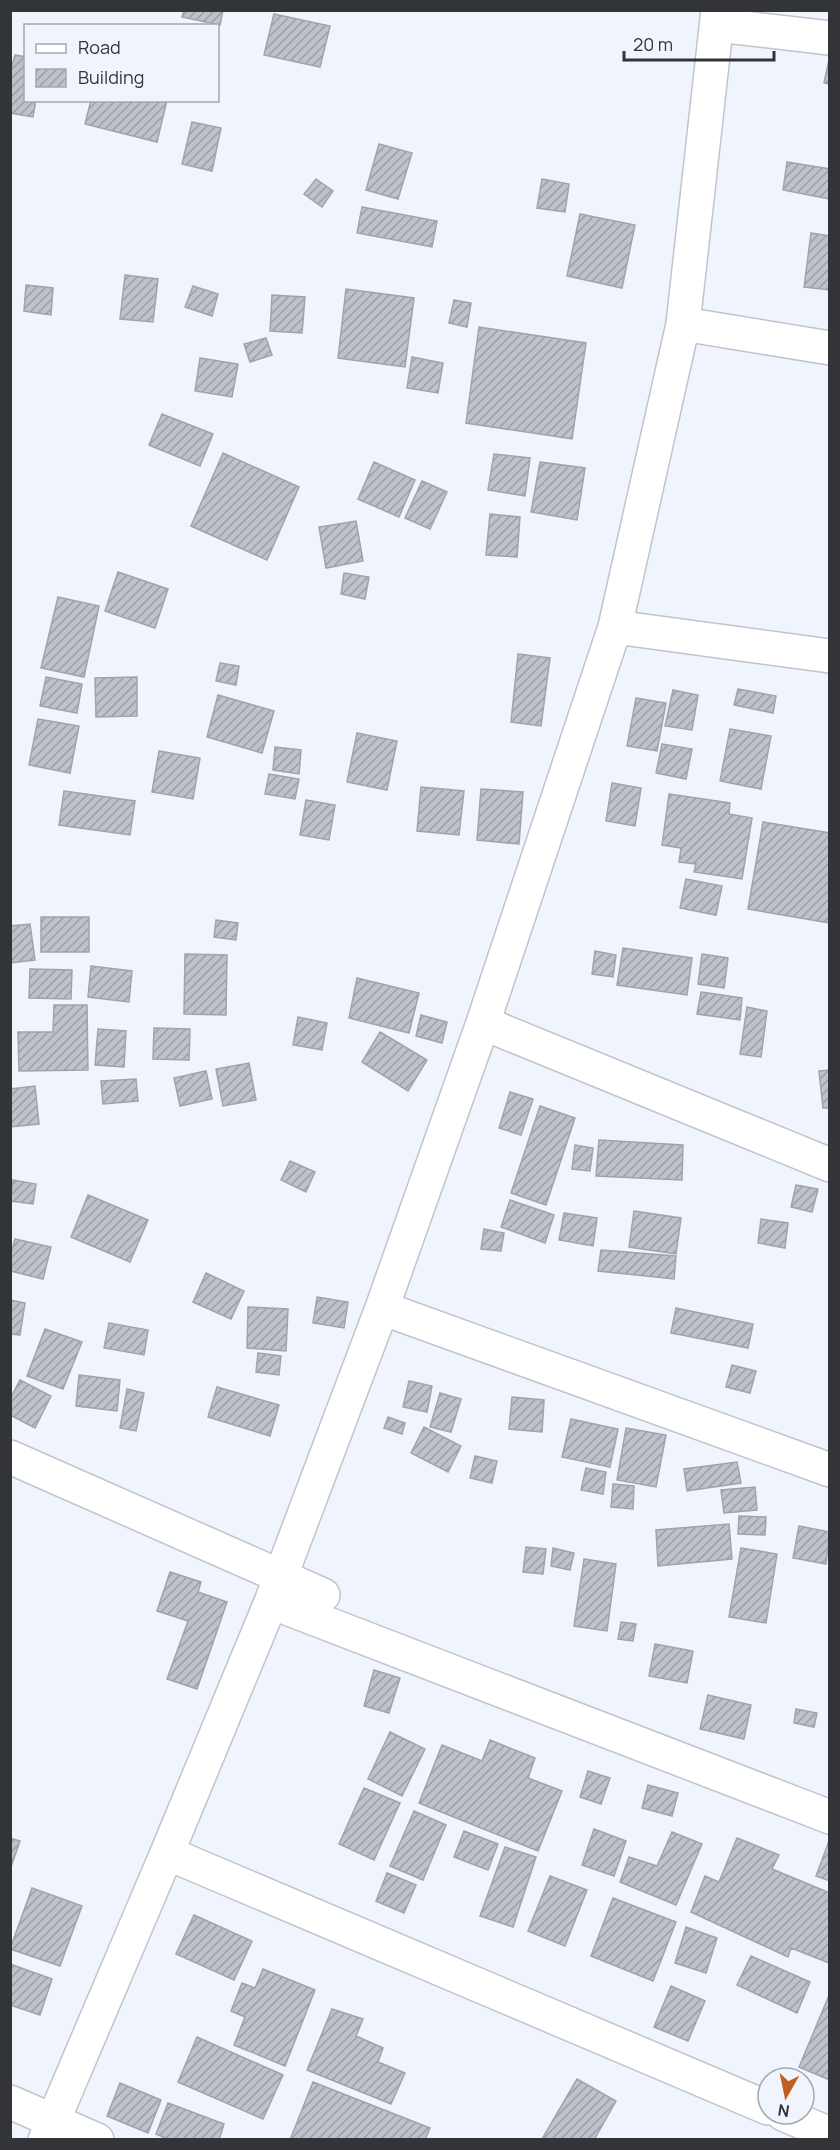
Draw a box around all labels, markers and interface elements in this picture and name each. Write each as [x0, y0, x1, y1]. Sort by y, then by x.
legend [24, 24, 219, 102]
scale bar [624, 24, 774, 62]
text: 20 m [633, 32, 673, 56]
text: Road [78, 35, 121, 59]
text: Building [78, 65, 144, 89]
north arrow [756, 2066, 816, 2126]
text: N [776, 2099, 791, 2123]

